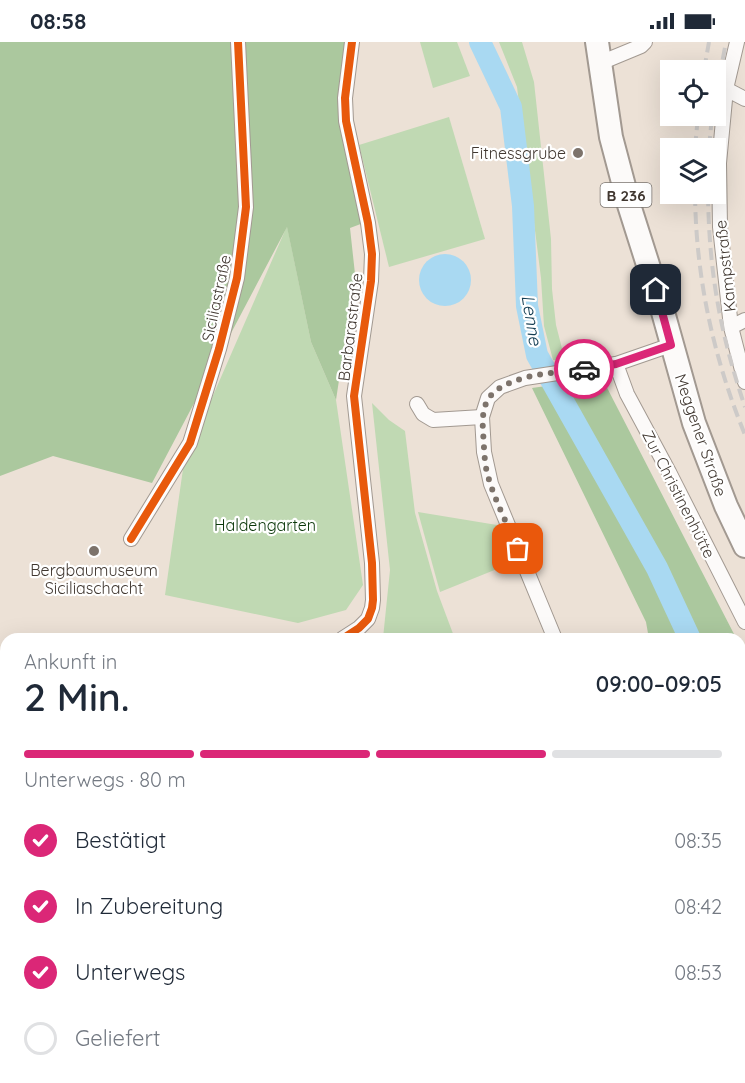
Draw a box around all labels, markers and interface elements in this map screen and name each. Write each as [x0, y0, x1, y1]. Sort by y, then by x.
text: 08:58 [30, 7, 86, 35]
map controls [660, 60, 726, 204]
button: locate [660, 60, 726, 126]
button: layers [660, 138, 726, 204]
place label: Fitnessgrube [471, 143, 566, 163]
marker: Fitnessgrube [571, 146, 585, 160]
road number: B 236 [600, 183, 652, 207]
street label: Kampstraße [710, 219, 740, 313]
street label: Siciliastraße [197, 253, 235, 343]
pin [630, 264, 681, 315]
street label: Barbarastraße [333, 272, 367, 382]
icon: home [639, 273, 672, 306]
water label: Lenne [517, 293, 547, 348]
courier [554, 339, 614, 399]
icon: car [568, 353, 601, 386]
street label: Meggener Straße [671, 371, 731, 499]
street label: Zur Christinenhütte [638, 427, 720, 561]
park label: Haldengarten [214, 515, 316, 535]
pin [492, 523, 543, 574]
icon: bag [501, 532, 534, 565]
marker: Bergbaumuseum Siciliaschacht [87, 544, 101, 558]
place label: Bergbaumuseum Siciliaschacht [30, 560, 158, 598]
text: Ankunft in [24, 649, 117, 674]
text: 09:00–09:05 [596, 670, 722, 698]
text: 2 Min. [24, 672, 130, 721]
text: Unterwegs · 80 m [24, 767, 186, 792]
icon: check [24, 824, 57, 857]
text: Bestätigt [75, 826, 166, 854]
text: 08:35 [674, 828, 722, 853]
icon: check [24, 890, 57, 923]
text: In Zubereitung [75, 892, 223, 920]
text: 08:42 [674, 894, 722, 919]
icon: check [24, 956, 57, 989]
text: Unterwegs [75, 958, 185, 986]
text: 08:53 [674, 960, 722, 985]
text: Geliefert [75, 1024, 160, 1052]

